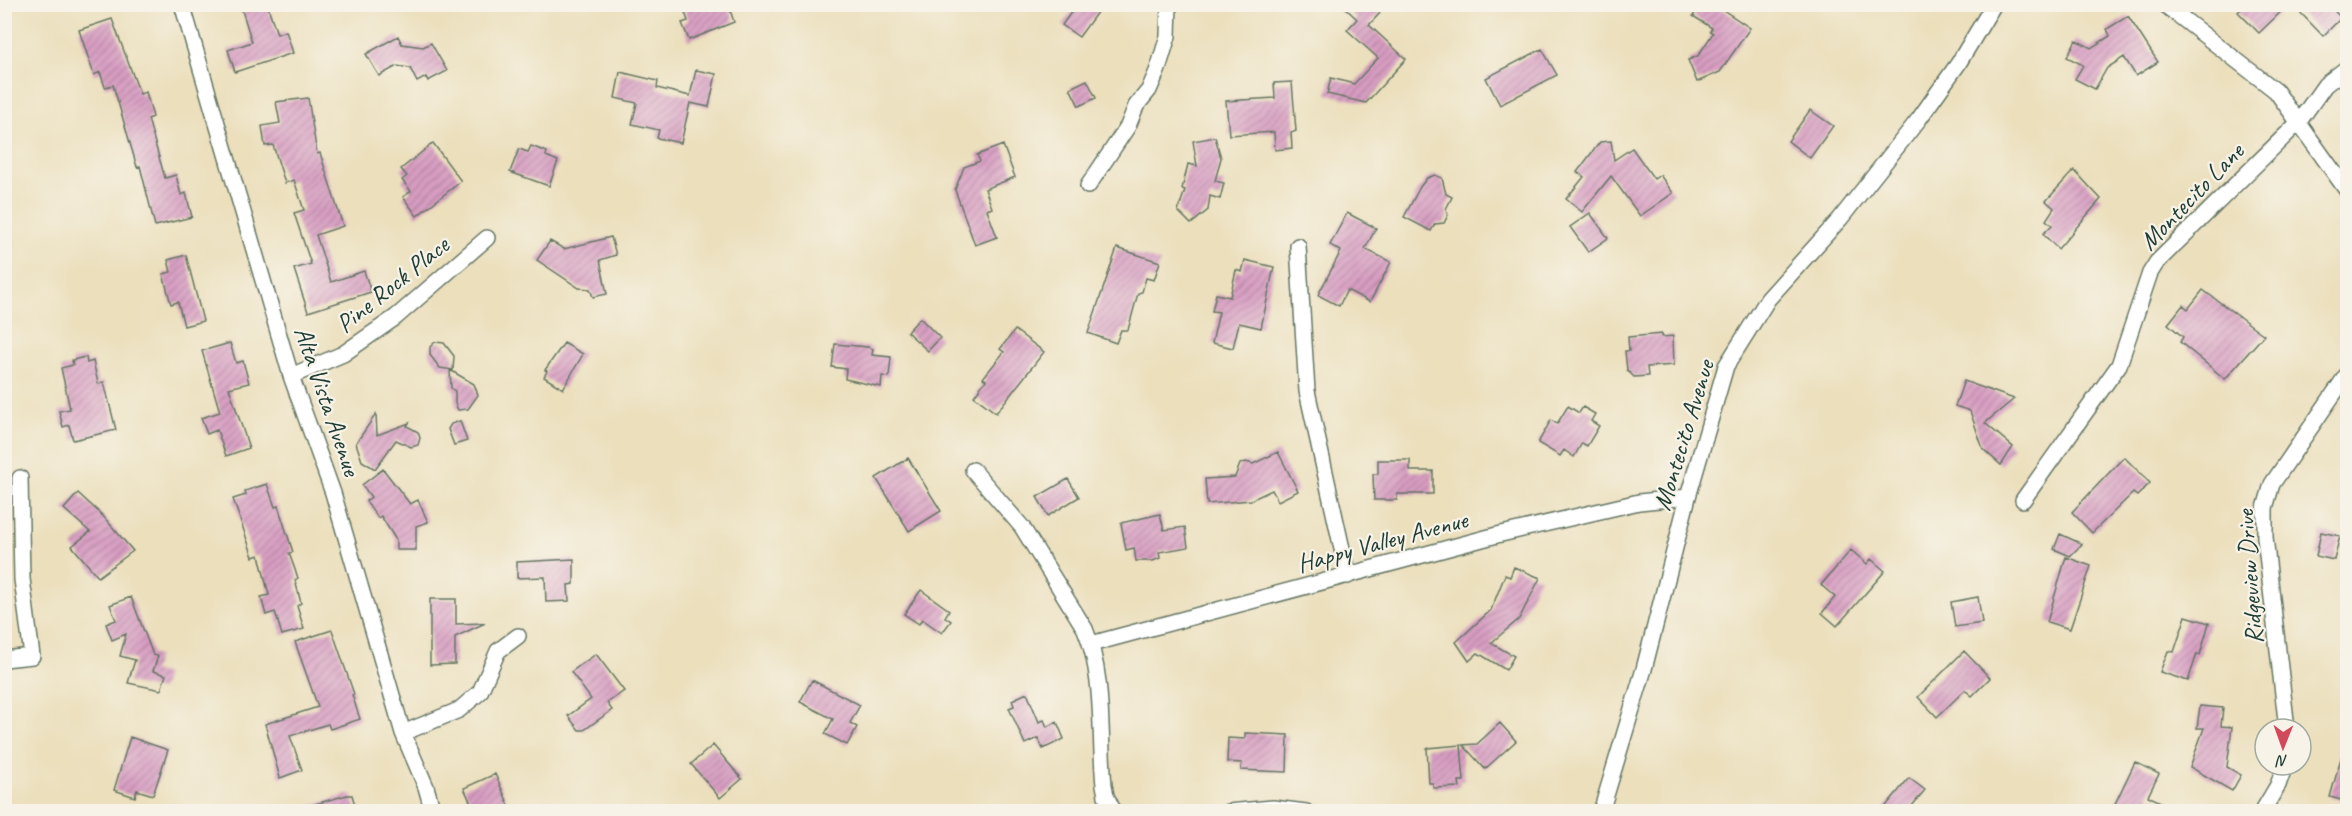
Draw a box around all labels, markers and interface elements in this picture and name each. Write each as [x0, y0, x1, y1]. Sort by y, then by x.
street label: Montecito Lane [2132, 135, 2252, 257]
street label: Pine Rock Place [329, 228, 457, 340]
street label: Alta Vista Avenue [287, 322, 369, 482]
street label: Montecito Avenue [1645, 354, 1723, 514]
street label: Happy Valley Avenue [1293, 502, 1472, 580]
street label: Ridgeview Drive [2228, 507, 2271, 645]
north arrow [2253, 717, 2313, 777]
text: N [2275, 751, 2288, 771]

